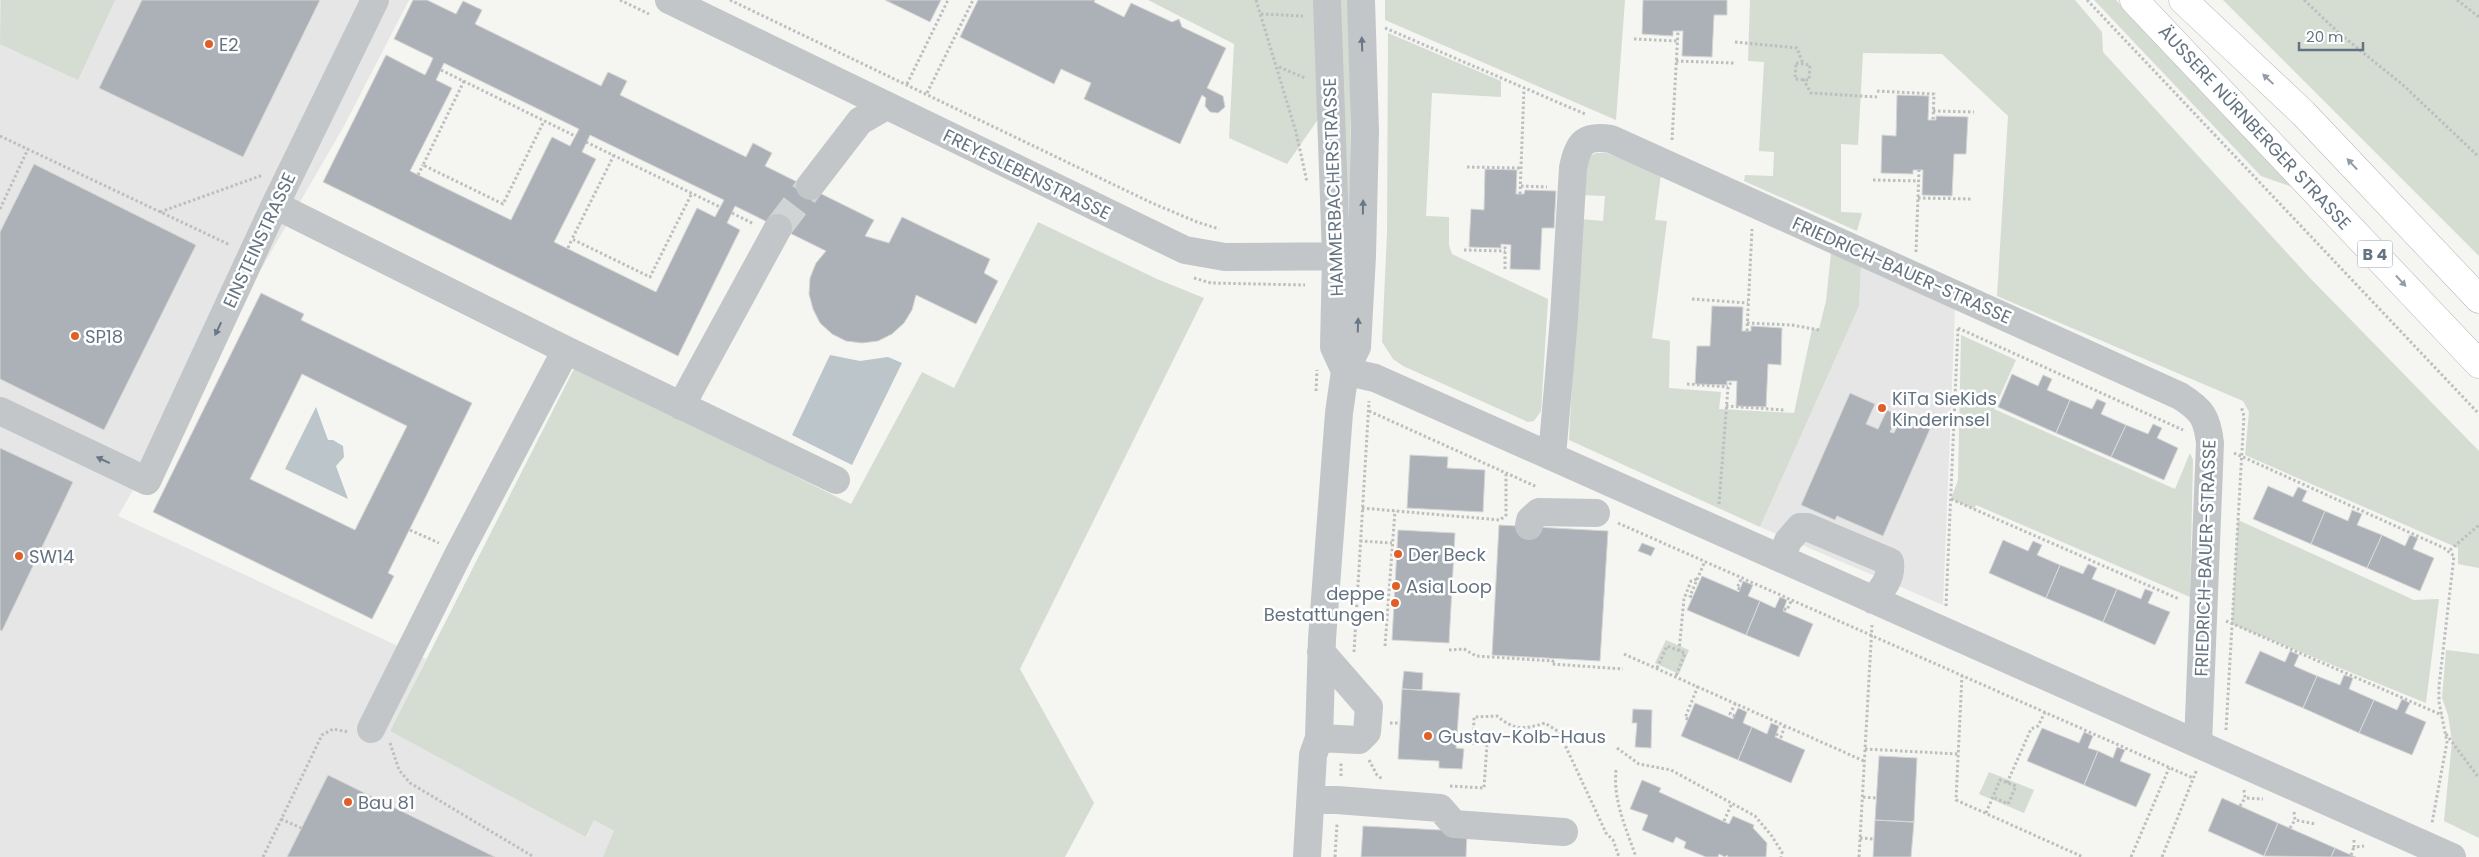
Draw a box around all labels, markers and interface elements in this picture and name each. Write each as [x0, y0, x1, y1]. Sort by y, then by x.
street label: ÄUSSERE NÜRNBERGER STRASSE [2153, 19, 2357, 235]
scale bar [2299, 20, 2363, 52]
text: 20 m [2306, 26, 2344, 47]
place label: E2 [219, 32, 239, 57]
one-way arrow [1358, 36, 1366, 52]
marker: E2 [203, 38, 215, 50]
one-way arrow [2262, 73, 2274, 85]
street label: HAMMERBACHERSTRASSE [1317, 77, 1349, 297]
street label: FREYESLEBENSTRASSE [939, 123, 1115, 225]
one-way arrow [2346, 158, 2358, 170]
street label: EINSTEINSTRASSE [217, 168, 301, 312]
one-way arrow [1359, 199, 1367, 215]
street label: FRIEDRICH-BAUER-STRASSE [1789, 210, 2015, 330]
road number: B 4 [2358, 240, 2392, 268]
one-way arrow [2395, 274, 2407, 286]
one-way arrow [1354, 316, 1362, 332]
one-way arrow [213, 322, 221, 336]
place label: SP18 [85, 324, 123, 349]
marker: SP18 [69, 330, 81, 342]
place label: KiTa SieKids Kinderinsel [1892, 386, 1997, 432]
marker: KiTa SieKids Kinderinsel [1876, 402, 1888, 414]
street label: FRIEDRICH-BAUER-STRASSE [2188, 439, 2222, 677]
one-way arrow [96, 456, 110, 464]
place label: Der Beck [1408, 542, 1487, 567]
place label: SW14 [29, 544, 74, 569]
marker: Der Beck [1392, 548, 1404, 560]
marker: SW14 [13, 550, 25, 562]
place label: Asia Loop [1406, 574, 1492, 599]
marker: Asia Loop [1390, 580, 1402, 592]
place label: deppe Bestattungen [1264, 581, 1385, 627]
marker: deppe Bestattungen [1389, 597, 1401, 609]
place label: Gustav-Kolb-Haus [1438, 724, 1606, 749]
marker: Gustav-Kolb-Haus [1422, 730, 1434, 742]
place label: Bau 81 [358, 790, 415, 815]
marker: Bau 81 [342, 796, 354, 808]

